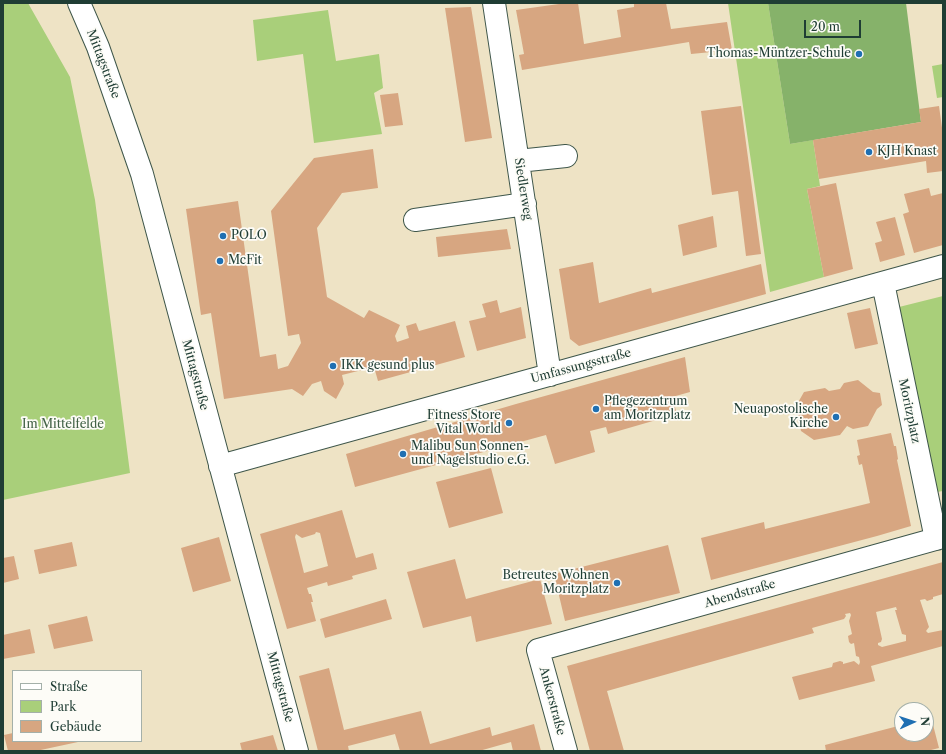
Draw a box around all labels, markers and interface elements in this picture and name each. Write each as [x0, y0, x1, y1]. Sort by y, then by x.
scale bar [806, 12, 863, 38]
text: 20 m [811, 19, 840, 34]
street label: Mittagstraße [83, 27, 123, 101]
place label: Thomas-Müntzer-Schule [706, 47, 851, 61]
marker: Thomas-Müntzer-Schule [854, 49, 864, 59]
place label: KJH Knast [877, 145, 937, 159]
marker: KJH Knast [864, 147, 874, 157]
street label: Siedlerweg [511, 157, 535, 221]
place label: POLO [231, 229, 267, 243]
marker: POLO [218, 231, 228, 241]
place label: McFit [228, 254, 262, 268]
marker: McFit [215, 256, 225, 266]
street label: Mittagstraße [179, 338, 211, 412]
street label: Umfassungsstraße [529, 346, 633, 386]
place label: IKK gesund plus [341, 359, 435, 373]
marker: IKK gesund plus [328, 361, 338, 371]
street label: Moritzplatz [895, 377, 923, 445]
place label: Pflegezentrum am Moritzplatz [604, 395, 691, 423]
place label: Neuapostolische Kirche [733, 403, 828, 431]
marker: Pflegezentrum am Moritzplatz [591, 404, 601, 414]
place label: Fitness Store Vital World [427, 409, 501, 437]
marker: Neuapostolische Kirche [831, 412, 841, 422]
park label: Im Mittelfelde [22, 418, 104, 432]
marker: Fitness Store Vital World [504, 418, 514, 428]
place label: Malibu Sun Sonnen- und Nagelstudio e.G. [411, 440, 529, 468]
marker: Malibu Sun Sonnen- und Nagelstudio e.G. [398, 449, 408, 459]
place label: Betreutes Wohnen Moritzplatz [503, 569, 609, 597]
street label: Abendstraße [703, 577, 777, 611]
marker: Betreutes Wohnen Moritzplatz [612, 578, 622, 588]
street label: Mittagstraße [264, 650, 296, 724]
street label: Ankerstraße [536, 665, 568, 737]
legend [12, 670, 142, 742]
text: Straße [50, 679, 88, 694]
text: Park [50, 699, 76, 714]
north arrow [894, 702, 934, 742]
text: N [918, 716, 932, 727]
text: Gebäude [50, 719, 101, 734]

